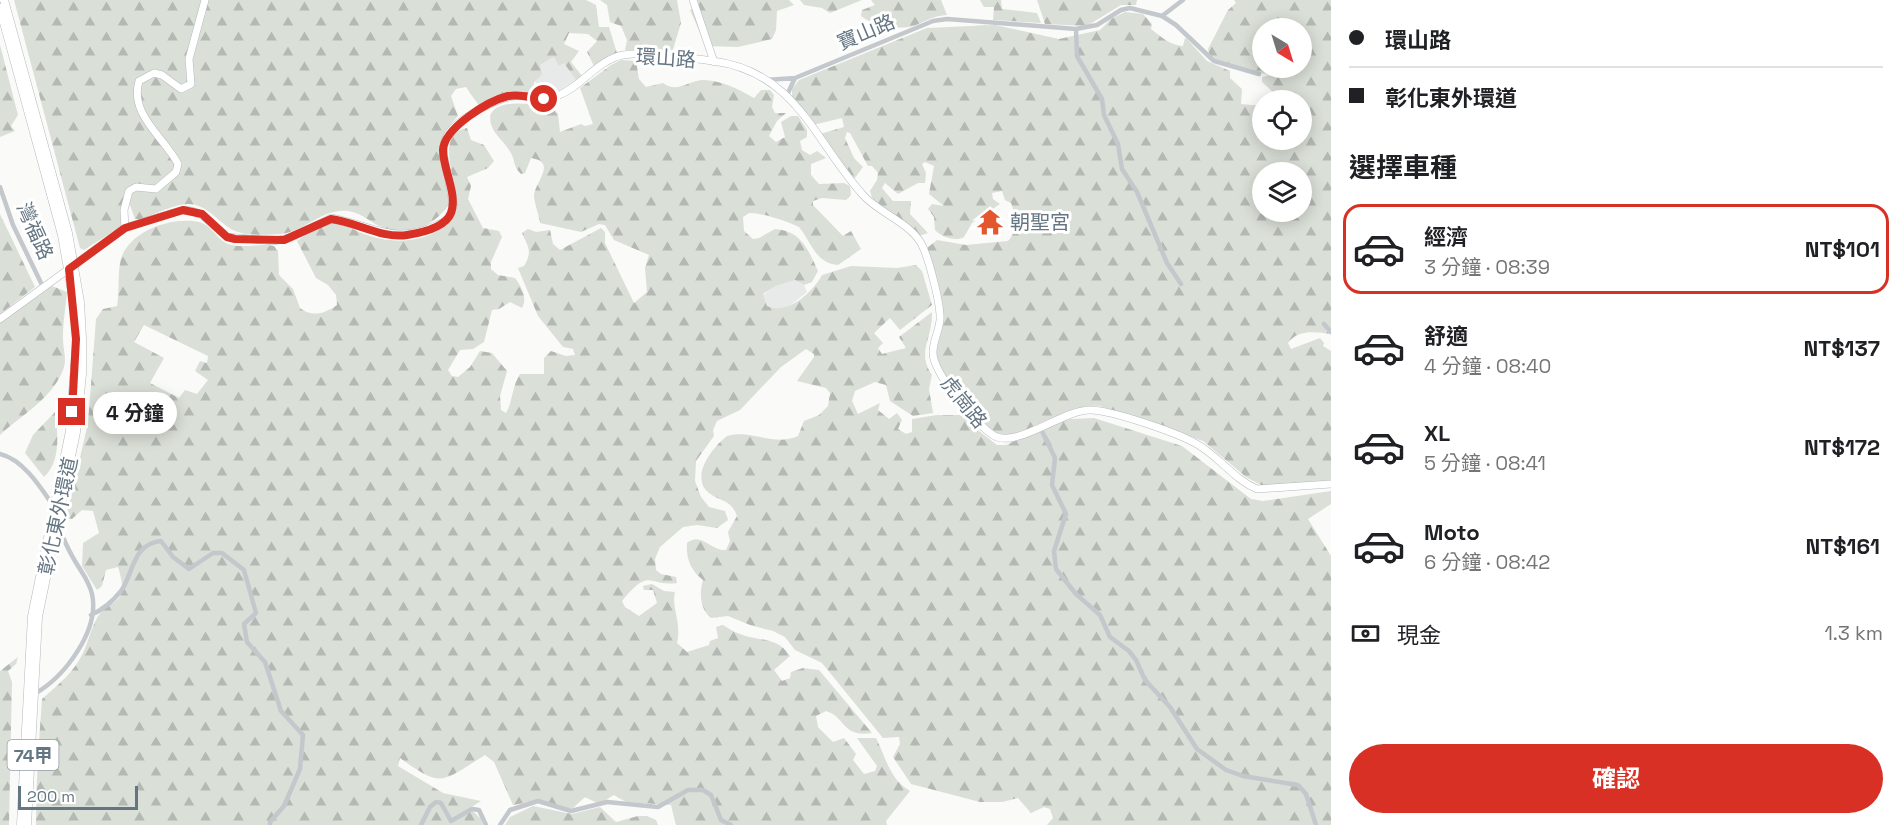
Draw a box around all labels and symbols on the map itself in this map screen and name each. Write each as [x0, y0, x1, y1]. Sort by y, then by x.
street label: 寶山路 [833, 8, 899, 56]
north arrow [1252, 18, 1312, 78]
street label: 環山路 [635, 43, 697, 73]
route start [530, 85, 557, 112]
street label: 灣福路 [11, 198, 59, 264]
temple icon: 朝聖宮 [975, 207, 1005, 237]
place label: 朝聖宮 [1010, 209, 1070, 235]
street label: 虎崗路 [935, 371, 993, 433]
callout: 4 分鐘 [93, 391, 177, 433]
route end [58, 398, 85, 425]
street label: 彰化東外環道 [33, 455, 83, 577]
road number: 74甲 [8, 740, 58, 770]
scale bar [18, 783, 138, 810]

